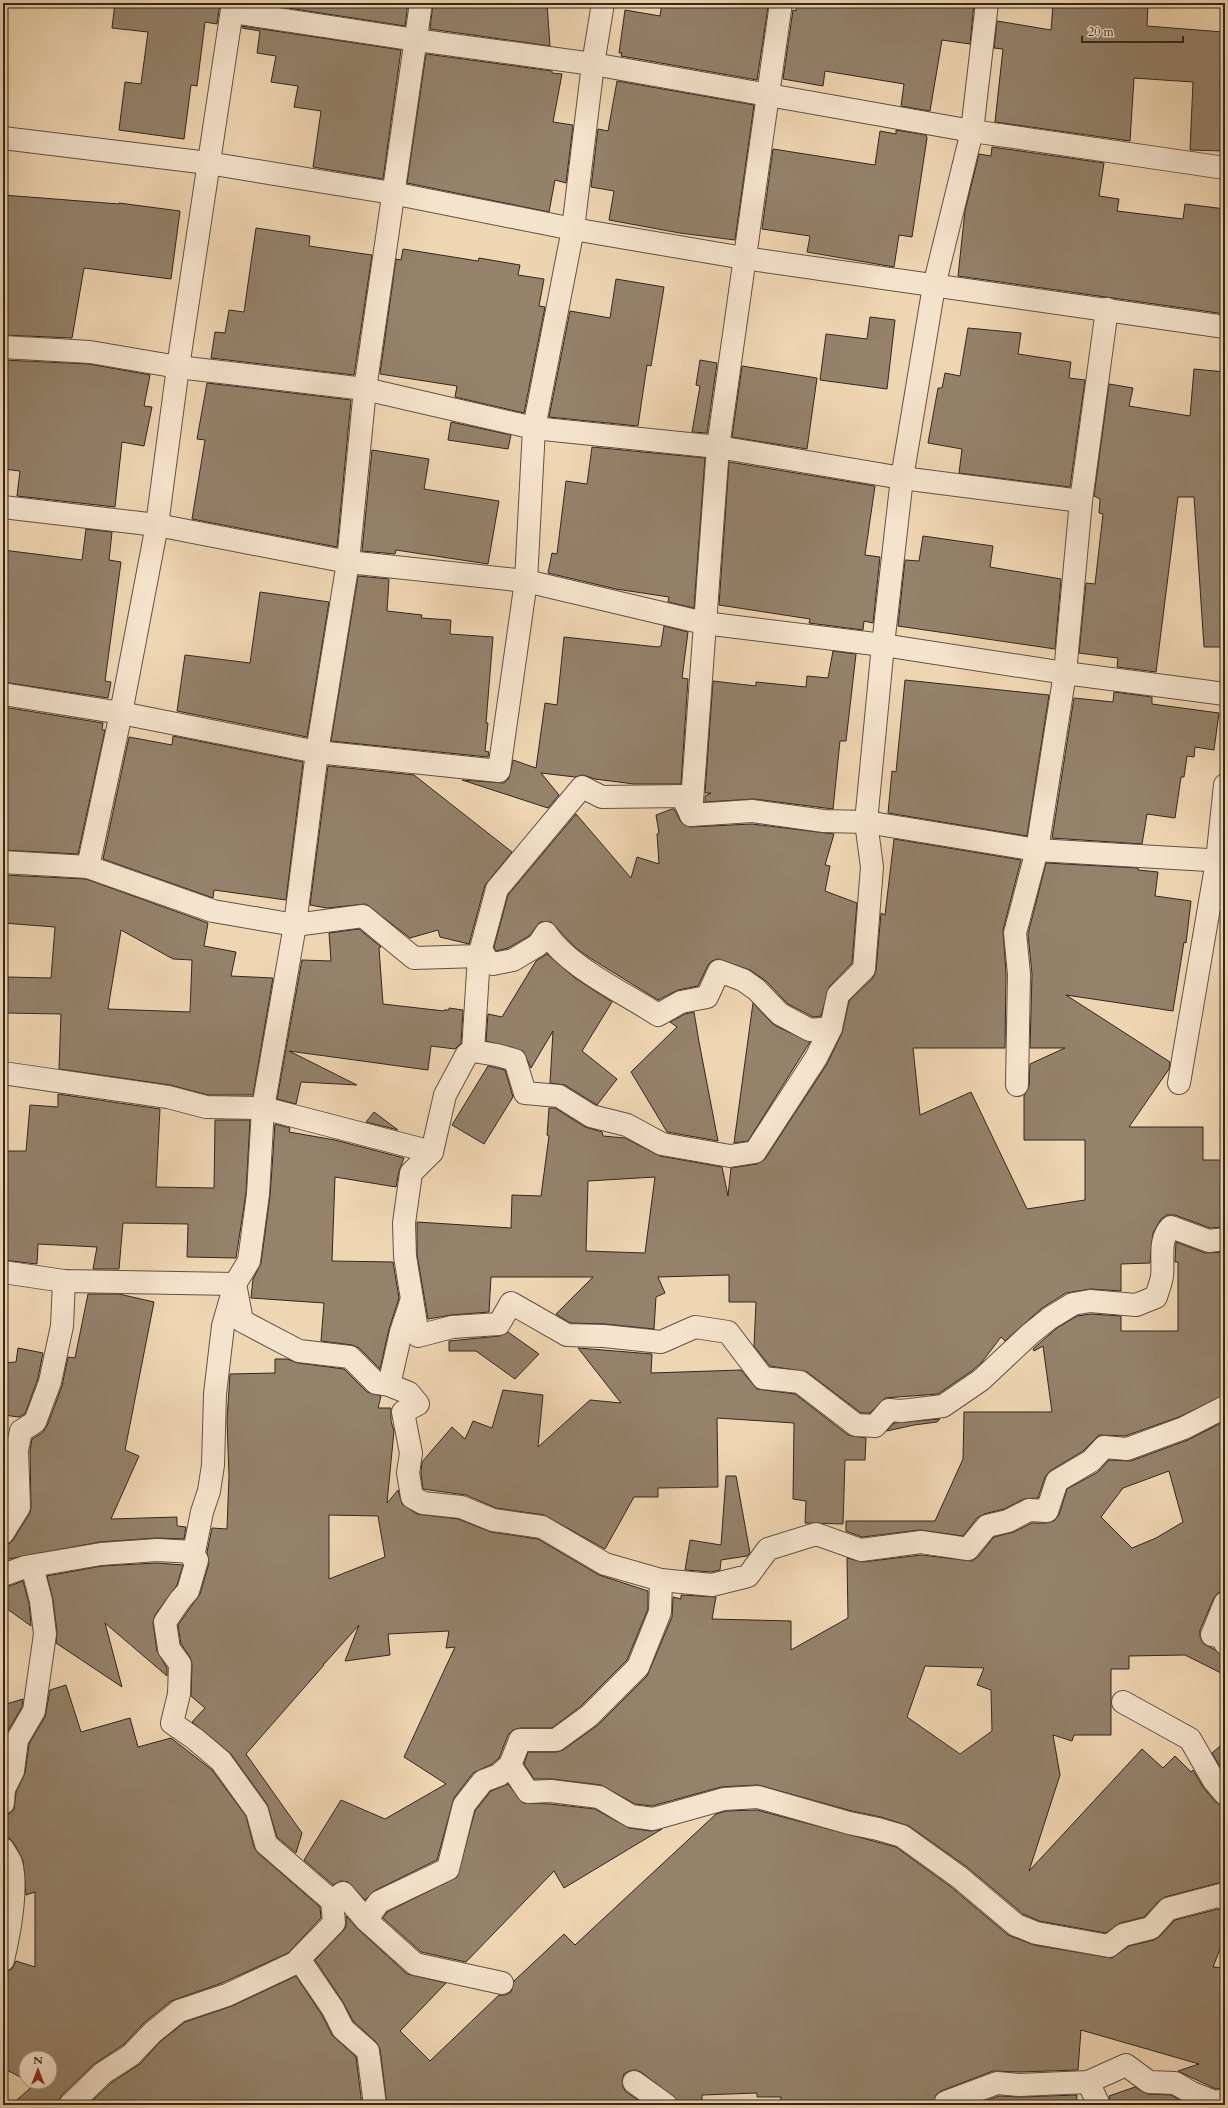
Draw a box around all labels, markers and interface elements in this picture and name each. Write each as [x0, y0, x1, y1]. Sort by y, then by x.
scale bar [1082, 18, 1183, 44]
text: 20 m [1088, 24, 1115, 40]
north arrow [18, 2050, 58, 2090]
text: N [33, 2053, 43, 2068]

